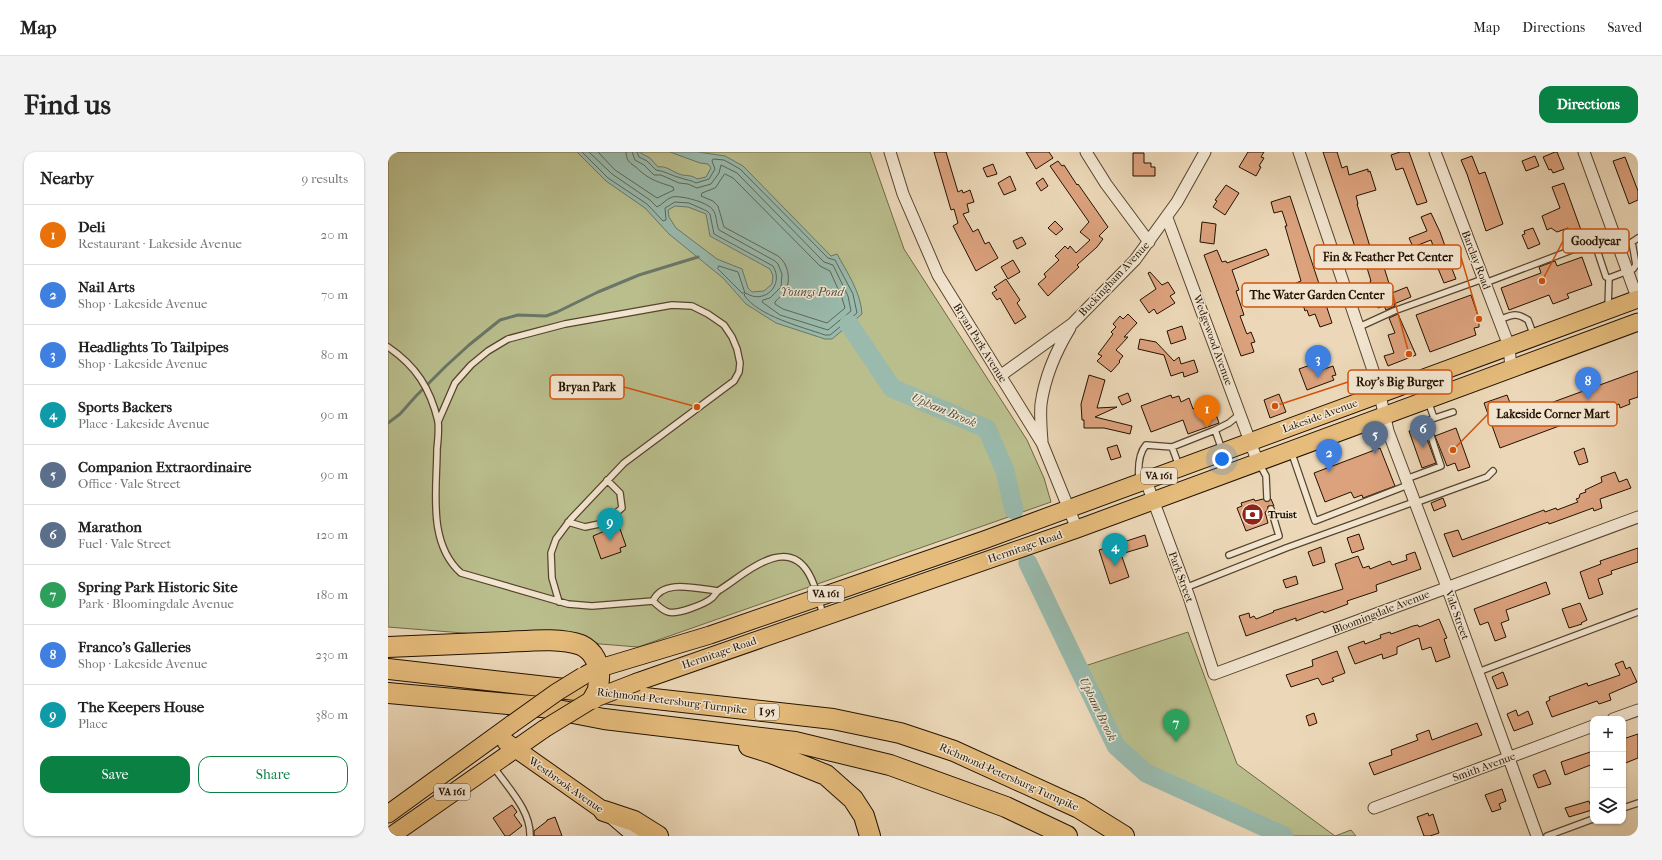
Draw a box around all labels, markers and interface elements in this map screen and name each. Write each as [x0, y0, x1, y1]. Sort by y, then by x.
text: Map [20, 17, 56, 39]
text: Map [1473, 19, 1500, 36]
text: Directions [1522, 19, 1585, 36]
text: Saved [1607, 19, 1642, 36]
button: Directions [1539, 86, 1638, 123]
text: Find us [24, 88, 111, 121]
text: Nearby [40, 168, 94, 188]
text: 9 results [301, 171, 348, 186]
text: Deli [78, 218, 105, 236]
text: 1 [51, 227, 55, 242]
text: 20 m [321, 227, 348, 242]
street label: Barclay Road [1459, 229, 1494, 292]
callout: Goodyear [1563, 229, 1629, 253]
text: Goodyear [1571, 234, 1622, 249]
text: Restaurant · Lakeside Avenue [78, 236, 242, 251]
street label: Buckingham Avenue [1076, 238, 1152, 319]
callout: Fin & Feather Pet Center [1314, 245, 1461, 269]
text: Fin & Feather Pet Center [1322, 250, 1454, 264]
text: Nail Arts [78, 278, 135, 296]
callout: The Water Garden Center [1242, 283, 1393, 307]
water label: Youngs Pond [780, 285, 845, 299]
text: 2 [50, 287, 56, 302]
text: 70 m [321, 287, 348, 302]
text: The Water Garden Center [1248, 288, 1385, 302]
street label: Wedgewood Avenue [1190, 292, 1236, 388]
text: Shop · Lakeside Avenue [78, 296, 207, 311]
street label: Bryan Park Avenue [950, 301, 1010, 386]
text: Headlights To Tailpipes [78, 338, 229, 356]
pin: 3 [1305, 345, 1331, 378]
text: 3 [50, 347, 56, 362]
text: 80 m [321, 347, 348, 362]
text: Shop · Lakeside Avenue [78, 356, 207, 371]
pin: 8 [1575, 367, 1601, 400]
callout: Roy's Big Burger [1348, 370, 1452, 394]
callout: Bryan Park [550, 375, 624, 399]
text: Roy's Big Burger [1356, 375, 1445, 390]
text: Bryan Park [558, 380, 617, 395]
water label: Upham Brook [909, 390, 979, 430]
pin: 1 [1194, 395, 1220, 428]
street label: Lakeside Avenue [1281, 396, 1360, 436]
text: Sports Backers [78, 398, 172, 416]
callout: Lakeside Corner Mart [1488, 402, 1617, 426]
text: 4 [49, 407, 57, 422]
text: 90 m [320, 407, 348, 422]
text: Lakeside Corner Mart [1496, 407, 1610, 421]
pin: 6 [1410, 415, 1436, 448]
text: Place · Lakeside Avenue [78, 416, 209, 431]
pin: 5 [1362, 421, 1388, 454]
pin: 2 [1316, 439, 1342, 472]
your location [1212, 449, 1232, 469]
text: Companion Extraordinaire [78, 458, 251, 476]
text: 5 [50, 467, 56, 482]
text: 90 m [320, 467, 348, 482]
road number: VA 161 [1141, 468, 1177, 484]
text: Office · Vale Street [78, 476, 181, 491]
bank icon: Truist [1239, 501, 1265, 527]
pin: 9 [597, 508, 623, 541]
place label: Truist [1267, 508, 1298, 521]
text: Marathon [78, 518, 142, 536]
text: 6 [49, 527, 57, 542]
text: 120 m [316, 527, 348, 542]
street label: Hermitage Road [986, 528, 1065, 566]
pin: 4 [1102, 533, 1128, 566]
text: Fuel · Vale Street [78, 536, 171, 551]
street label: Park Street [1166, 550, 1196, 604]
text: Spring Park Historic Site [78, 578, 238, 596]
road number: VA 161 [808, 586, 844, 602]
text: 7 [50, 587, 56, 602]
text: 180 m [316, 587, 348, 602]
street label: Bloomingdale Avenue [1331, 587, 1432, 637]
street label: Vale Street [1442, 588, 1472, 641]
text: Park · Bloomingdale Avenue [78, 596, 234, 611]
street label: Hermitage Road [680, 634, 759, 672]
text: Franco's Galleries [78, 638, 191, 656]
text: 8 [50, 647, 56, 662]
text: 230 m [315, 647, 348, 662]
text: Shop · Lakeside Avenue [78, 656, 207, 671]
water label: Upham Brook [1076, 675, 1120, 743]
street label: Richmond-Petersburg Turnpike [596, 685, 748, 717]
text: The Keepers House [78, 698, 204, 716]
road number: I 95 [755, 704, 779, 720]
text: 9 [50, 707, 56, 722]
text: 380 m [315, 707, 348, 722]
pin: 7 [1163, 709, 1189, 742]
text: Place [78, 716, 108, 731]
map controls [1590, 716, 1626, 824]
button: + [1590, 716, 1626, 752]
street label: Richmond-Petersburg Turnpike [937, 740, 1081, 814]
street label: Smith Avenue [1451, 749, 1518, 784]
button: − [1590, 752, 1626, 788]
street label: Westbrook Avenue [525, 754, 606, 816]
button: Save [40, 756, 190, 793]
button: Share [198, 756, 348, 793]
road number: VA 161 [434, 784, 470, 800]
button: layers [1590, 788, 1626, 824]

